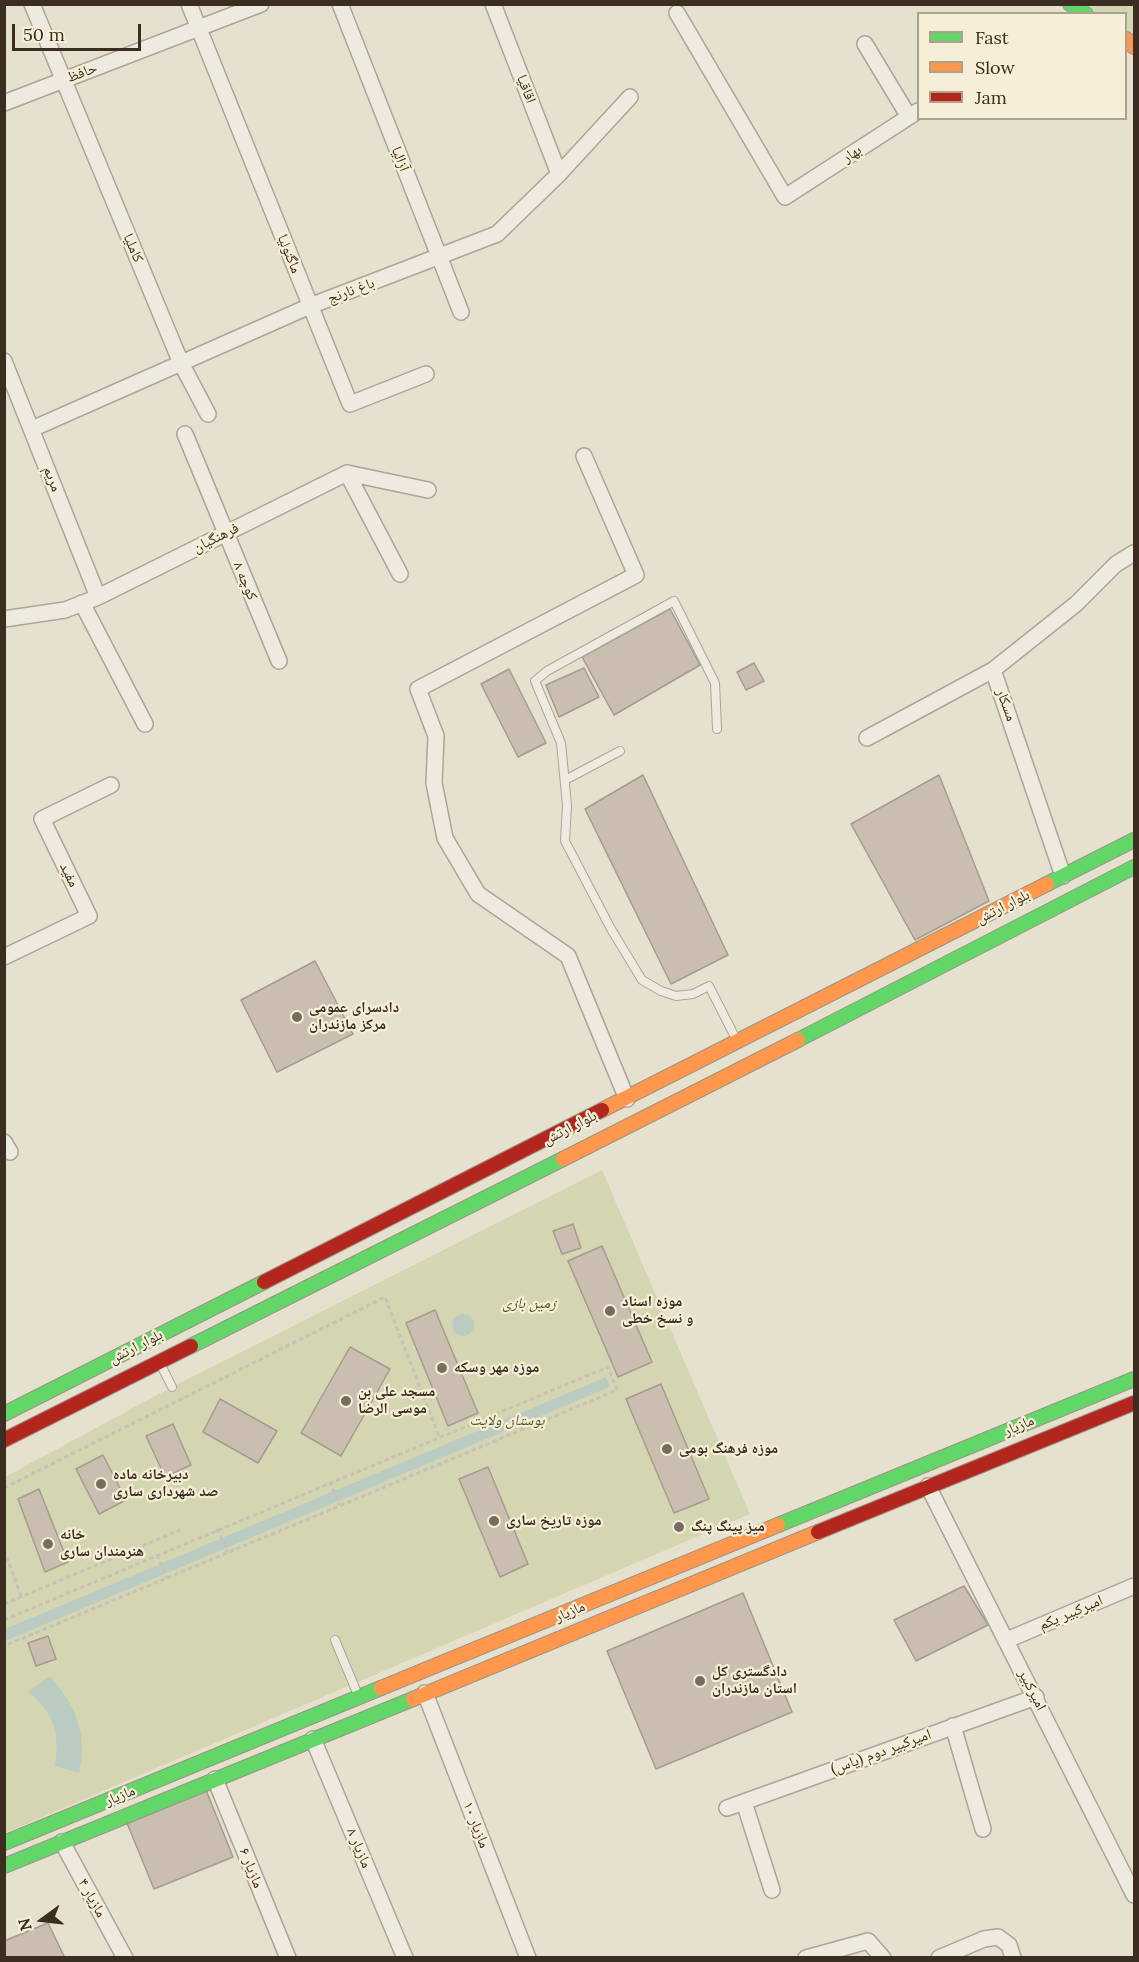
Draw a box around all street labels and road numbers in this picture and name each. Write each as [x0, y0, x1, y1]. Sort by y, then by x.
street label: حافظ [64, 59, 100, 87]
street label: اقاقیا [512, 72, 540, 106]
street label: بهار [839, 141, 865, 167]
street label: آزالیا [387, 144, 413, 174]
street label: کاملیا [119, 231, 147, 265]
street label: ماگنولیا [273, 232, 305, 276]
street label: باغ نارنج [325, 274, 377, 308]
street label: مریم [39, 464, 65, 494]
street label: فرهنگیان [190, 519, 242, 557]
street label: کوچه ۸ [229, 559, 261, 603]
street label: مسکار [992, 686, 1020, 724]
street label: مفید [55, 860, 83, 890]
street label: بلوار ارتش [973, 886, 1033, 928]
street label: بلوار ارتش [540, 1107, 600, 1149]
street label: بلوار ارتش [106, 1326, 166, 1368]
street label: مازیار [1001, 1412, 1037, 1440]
street label: امیرکبیر یکم [1036, 1591, 1106, 1635]
street label: مازیار [552, 1598, 588, 1626]
street label: امیرکبیر [1014, 1666, 1050, 1714]
street label: امیرکبیر دوم (یاس) [828, 1725, 934, 1779]
street label: مازیار [102, 1782, 138, 1810]
street label: مازیار ١٠ [459, 1799, 493, 1851]
street label: مازیار ٨ [343, 1825, 375, 1871]
street label: مازیار ۶ [235, 1845, 267, 1891]
street label: مازیار ۴ [74, 1875, 110, 1921]

